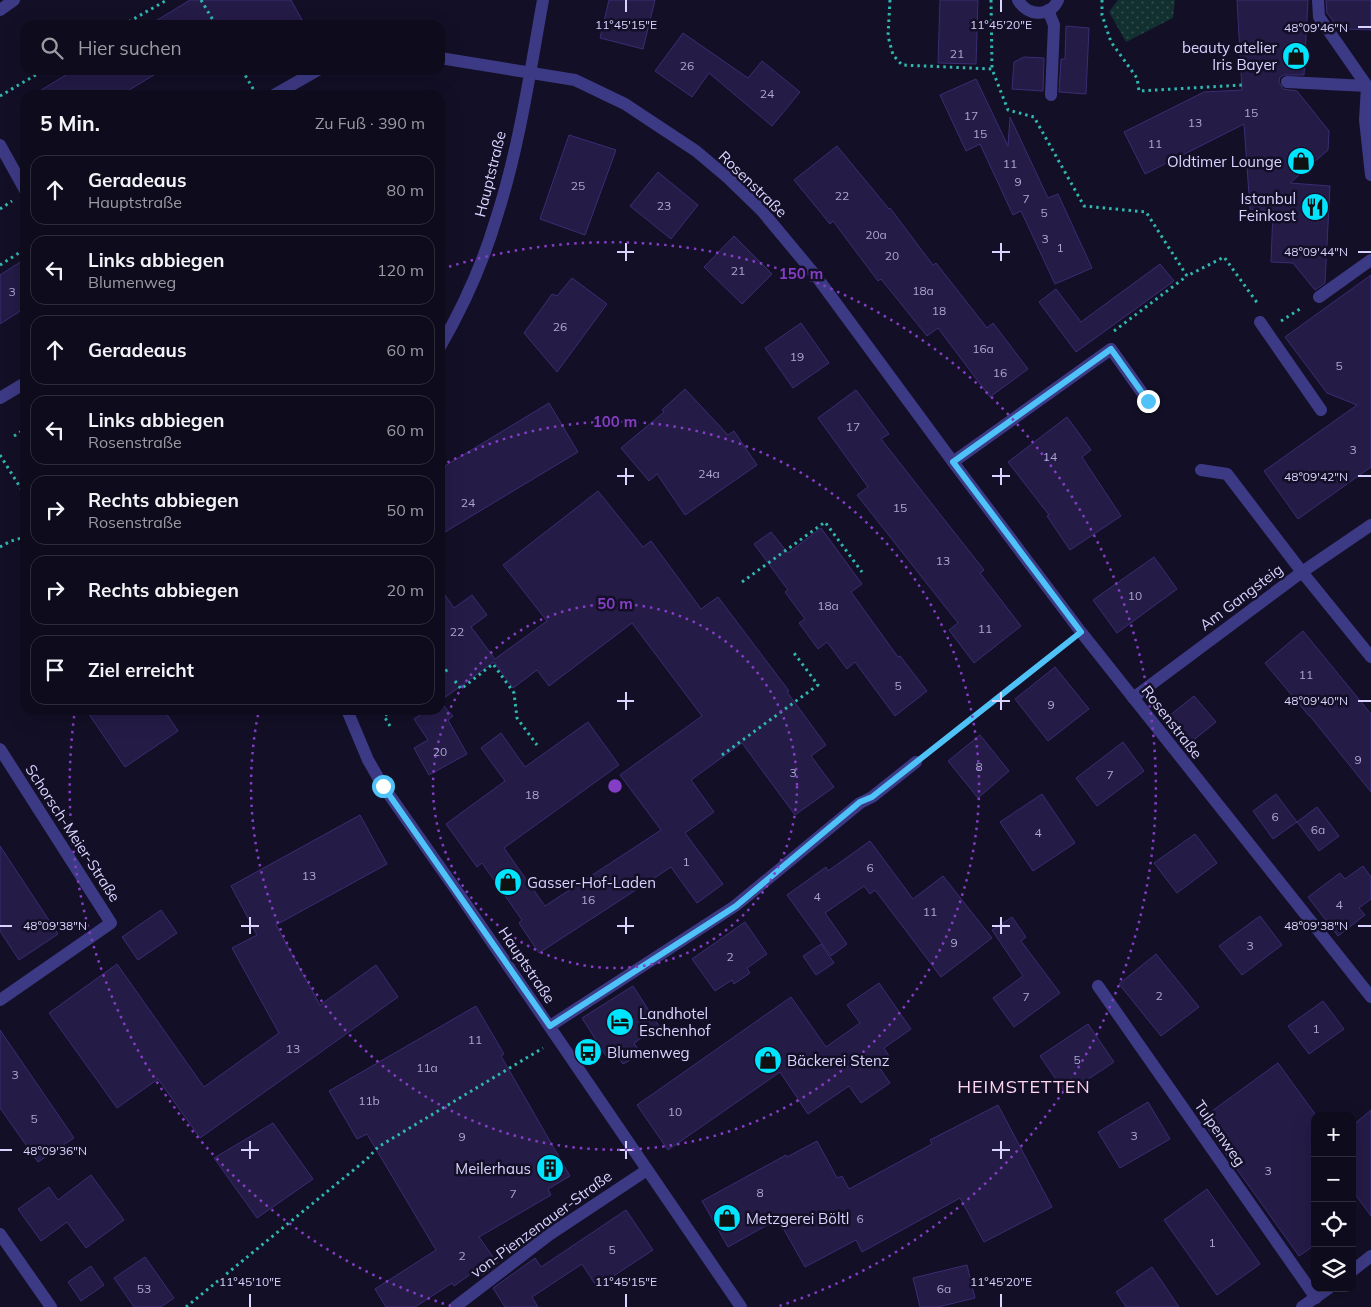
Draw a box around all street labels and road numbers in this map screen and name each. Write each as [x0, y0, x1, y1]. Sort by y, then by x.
street label: Hauptstraße [470, 129, 510, 219]
street label: Rosenstraße [715, 147, 791, 221]
street label: Am Gangsteig [1196, 560, 1286, 634]
street label: Rosenstraße [1137, 682, 1207, 762]
street label: Schorsch-Meier-Straße [21, 761, 125, 905]
street label: Hauptstraße [495, 923, 559, 1007]
street label: Tulpenweg [1190, 1096, 1250, 1170]
street label: von-Pienzenauer-Straße [467, 1166, 615, 1282]

